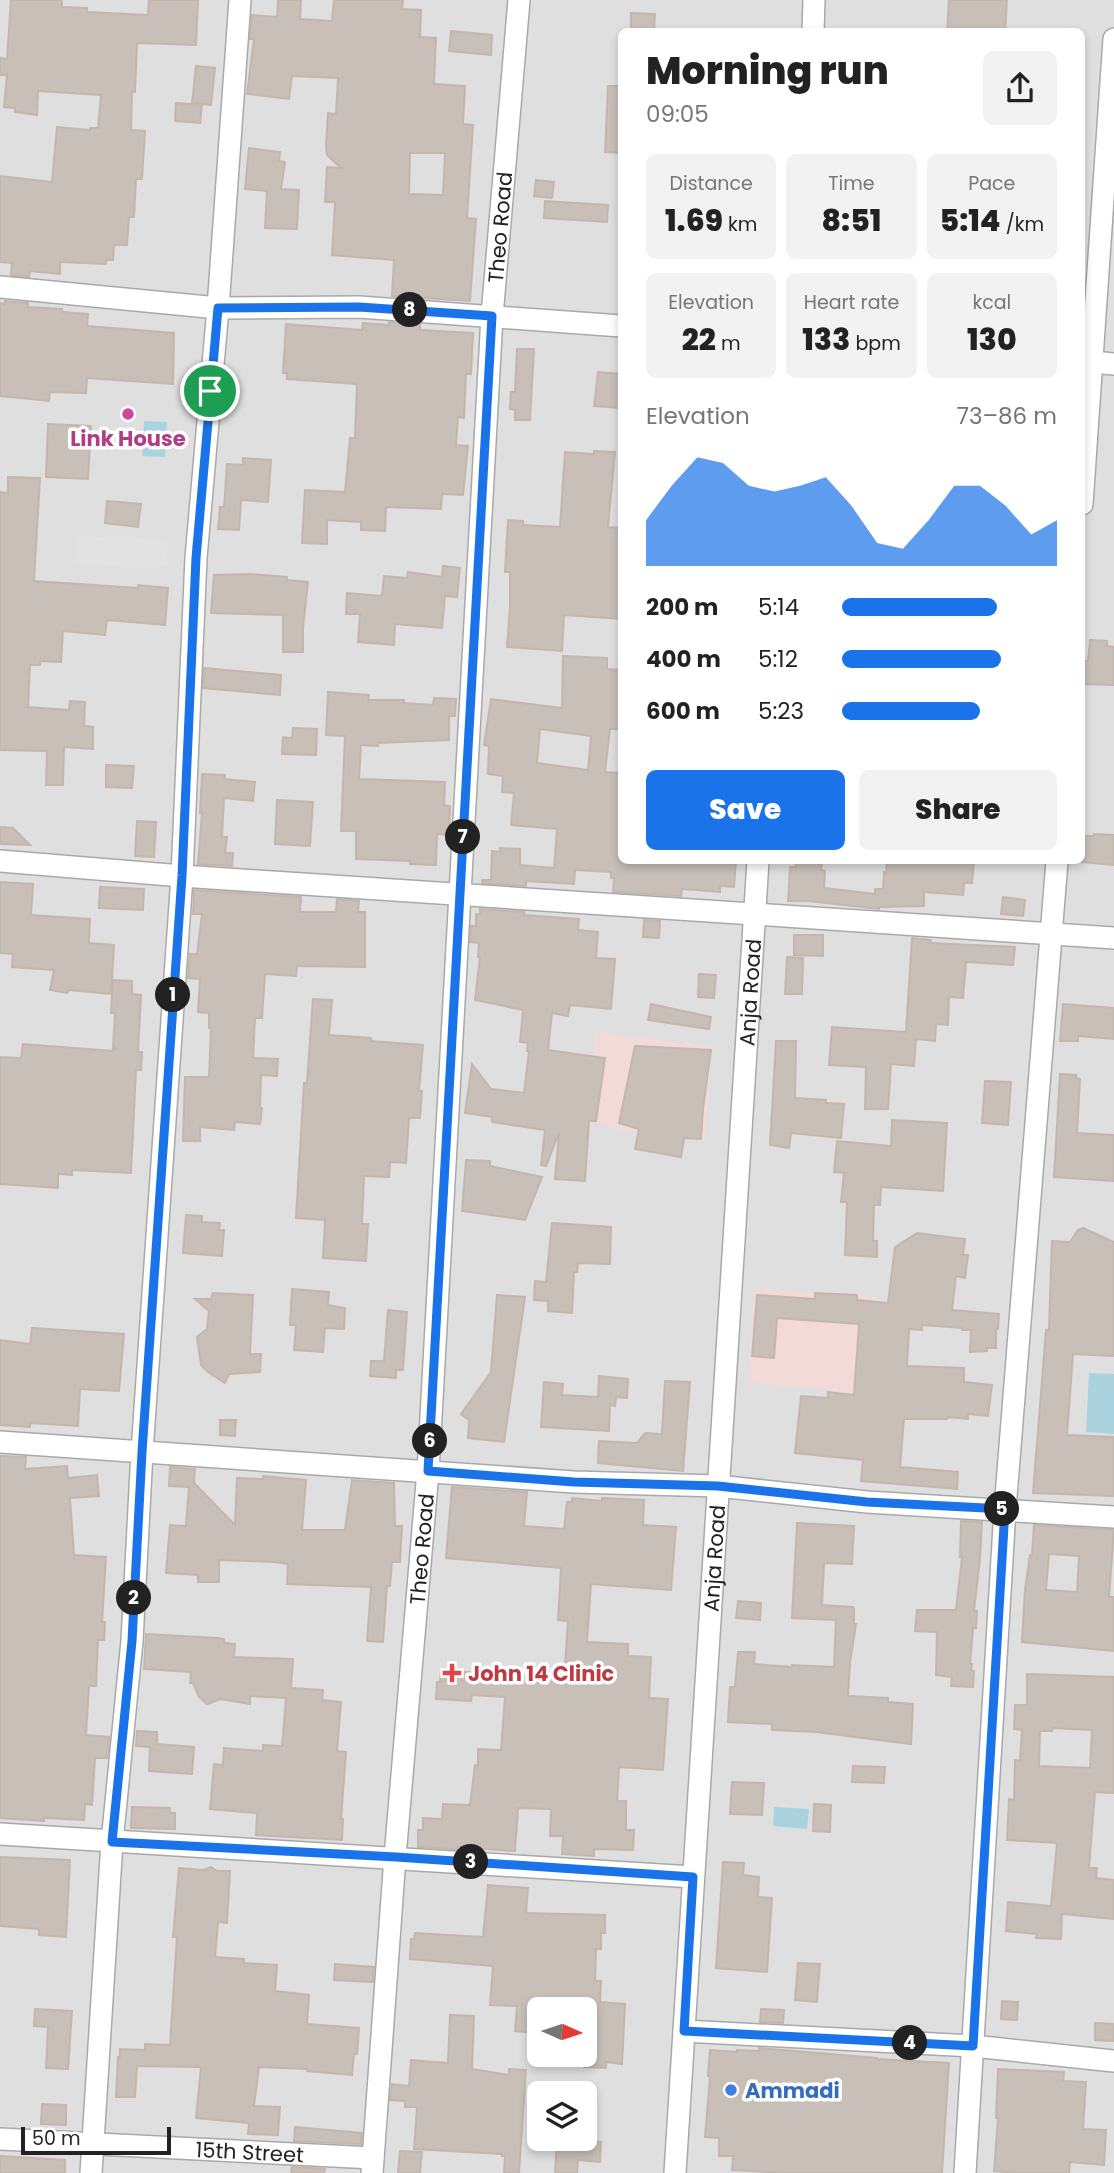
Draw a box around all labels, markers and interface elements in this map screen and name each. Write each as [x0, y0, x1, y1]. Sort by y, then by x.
text: Morning run [646, 44, 889, 97]
button: share [983, 51, 1057, 125]
text: 09:05 [646, 98, 709, 130]
text: Distance [670, 170, 753, 197]
text: Time [828, 170, 875, 197]
text: Pace [968, 170, 1015, 197]
street label: Theo Road [480, 171, 519, 284]
text: 1.69 [665, 199, 723, 242]
text: 8:51 [822, 199, 881, 242]
text: 5:14 [940, 199, 1001, 242]
text: km [723, 211, 757, 238]
text: /km [1001, 211, 1044, 238]
text: Elevation [668, 289, 754, 316]
text: Heart rate [804, 289, 899, 316]
text: kcal [972, 289, 1011, 316]
pin: 8 [392, 292, 428, 328]
text: 8 [403, 296, 416, 323]
text: 22 [682, 318, 716, 361]
text: 133 [802, 318, 850, 361]
text: 130 [967, 318, 1017, 361]
text: m [716, 330, 741, 357]
text: bpm [850, 330, 901, 357]
pin [180, 361, 240, 421]
icon: arrive [191, 372, 229, 410]
text: Elevation [646, 400, 750, 432]
text: 73–86 m [956, 400, 1057, 432]
marker: Link House [120, 406, 136, 422]
place label: Link House [70, 424, 186, 453]
text: 200 m [646, 591, 718, 623]
text: 5:14 [758, 591, 799, 623]
text: 400 m [646, 643, 721, 675]
text: 5:12 [758, 643, 798, 675]
text: 600 m [646, 695, 720, 727]
text: 5:23 [758, 695, 804, 727]
button: Save [646, 770, 845, 850]
button: Share [859, 770, 1057, 850]
pin: 7 [446, 820, 480, 854]
text: 7 [457, 823, 468, 850]
street label: Anja Road [732, 938, 768, 1047]
pin: 1 [156, 978, 190, 1012]
text: 1 [169, 981, 176, 1008]
pin: 6 [412, 1424, 448, 1458]
text: 6 [423, 1427, 436, 1454]
street label: Theo Road [402, 1492, 441, 1606]
pin: 5 [984, 1492, 1020, 1526]
text: 5 [995, 1495, 1008, 1522]
street label: Anja Road [696, 1504, 732, 1613]
pin: 2 [116, 1580, 152, 1616]
text: 2 [128, 1584, 139, 1611]
place label: John 14 Clinic [468, 1659, 615, 1688]
marker: John 14 Clinic [442, 1663, 462, 1683]
pin: 3 [454, 1844, 489, 1880]
text: 3 [465, 1848, 476, 1875]
north arrow [527, 1997, 597, 2067]
map controls [527, 1997, 597, 2151]
pin: 4 [892, 2025, 928, 2060]
text: 4 [903, 2029, 916, 2056]
place label: Ammadi [745, 2076, 840, 2105]
button: layers [527, 2081, 597, 2151]
marker: Ammadi [723, 2082, 739, 2098]
scale bar [21, 2124, 172, 2156]
text: 50 m [32, 2125, 81, 2152]
street label: 15th Street [195, 2134, 304, 2169]

